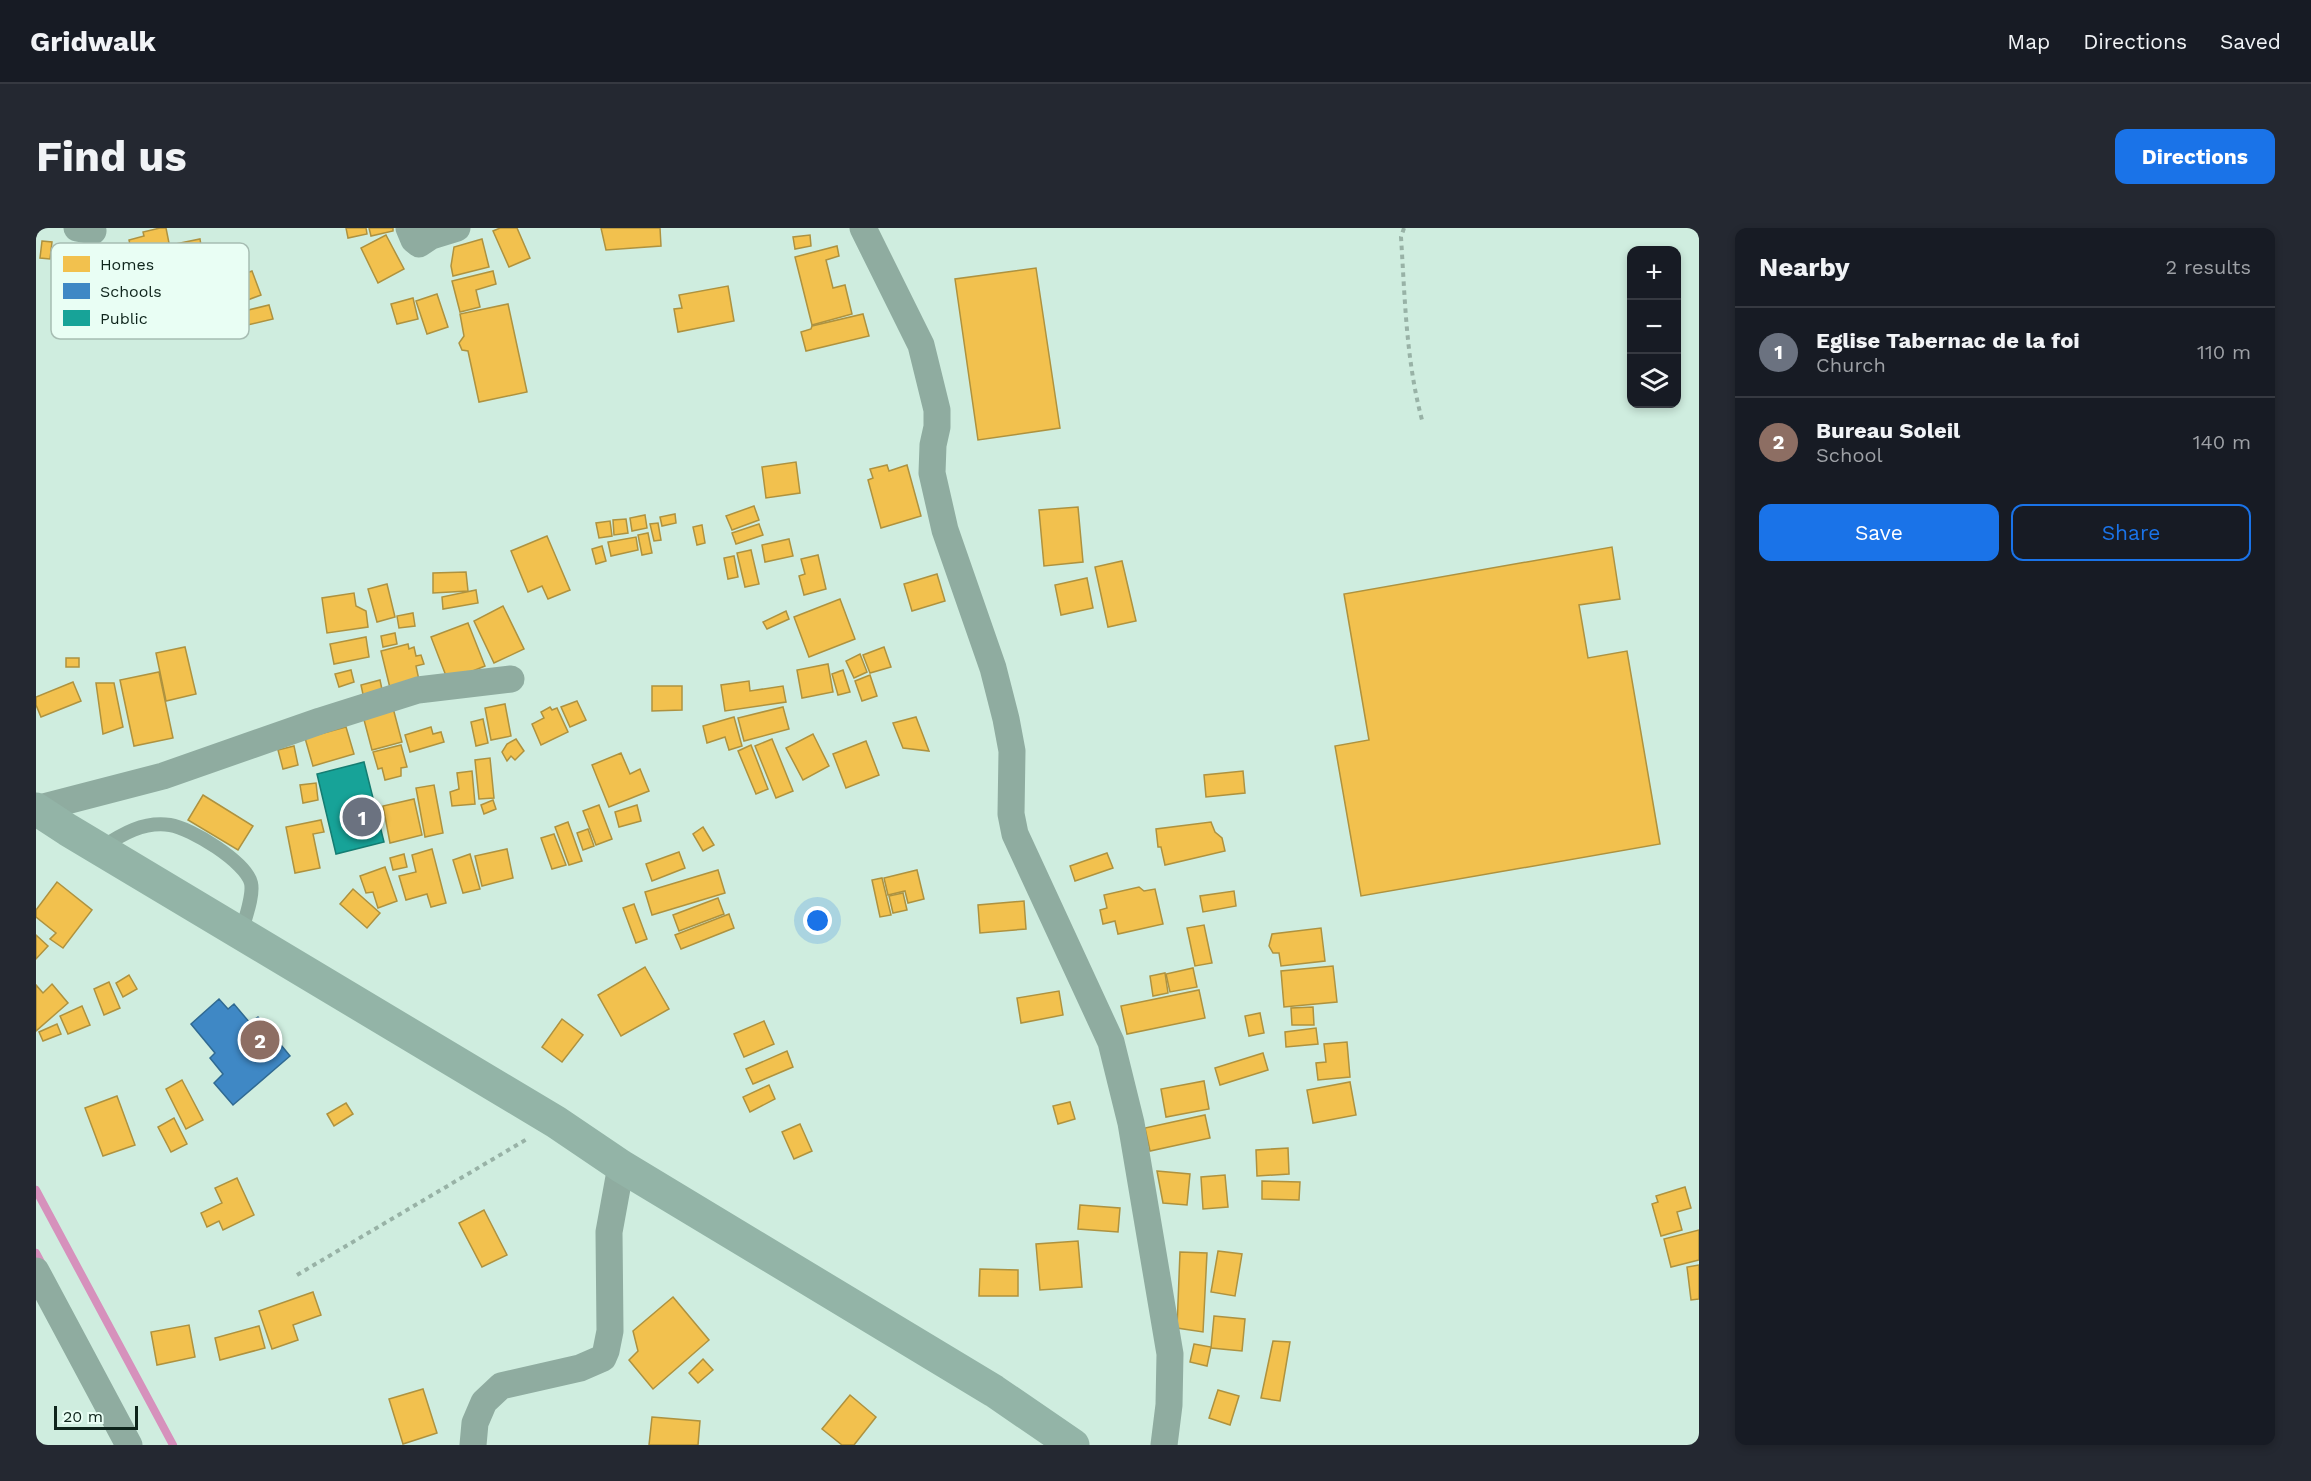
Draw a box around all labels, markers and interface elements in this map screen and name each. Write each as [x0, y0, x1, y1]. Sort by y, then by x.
text: Gridwalk [30, 25, 156, 58]
text: Map [2007, 29, 2050, 54]
text: Directions [2083, 29, 2187, 54]
text: Saved [2220, 29, 2281, 54]
button: Directions [2115, 129, 2275, 184]
text: Find us [36, 132, 187, 181]
legend [51, 243, 249, 339]
map controls [1627, 246, 1681, 408]
button: + [1627, 246, 1681, 300]
text: Nearby [1759, 252, 1850, 282]
text: Homes [100, 255, 154, 274]
text: 2 results [2166, 255, 2251, 279]
text: Schools [100, 282, 162, 301]
button: − [1627, 300, 1681, 354]
text: Public [100, 309, 148, 328]
text: Eglise Tabernac de la foi [1816, 328, 2080, 353]
text: 1 [1774, 340, 1783, 364]
text: 110 m [2197, 340, 2251, 364]
text: Church [1816, 353, 1886, 377]
button: layers [1627, 354, 1681, 408]
text: Bureau Soleil [1816, 418, 1960, 443]
text: 2 [1773, 430, 1784, 454]
text: 140 m [2193, 430, 2251, 454]
text: School [1816, 443, 1883, 467]
button: Save [1759, 504, 1999, 561]
button: Share [2011, 504, 2251, 561]
pin: 1 [342, 794, 382, 840]
your location [803, 906, 832, 935]
pin: 2 [240, 1018, 280, 1062]
scale bar [54, 1403, 138, 1430]
text: 20 m [63, 1407, 103, 1426]

